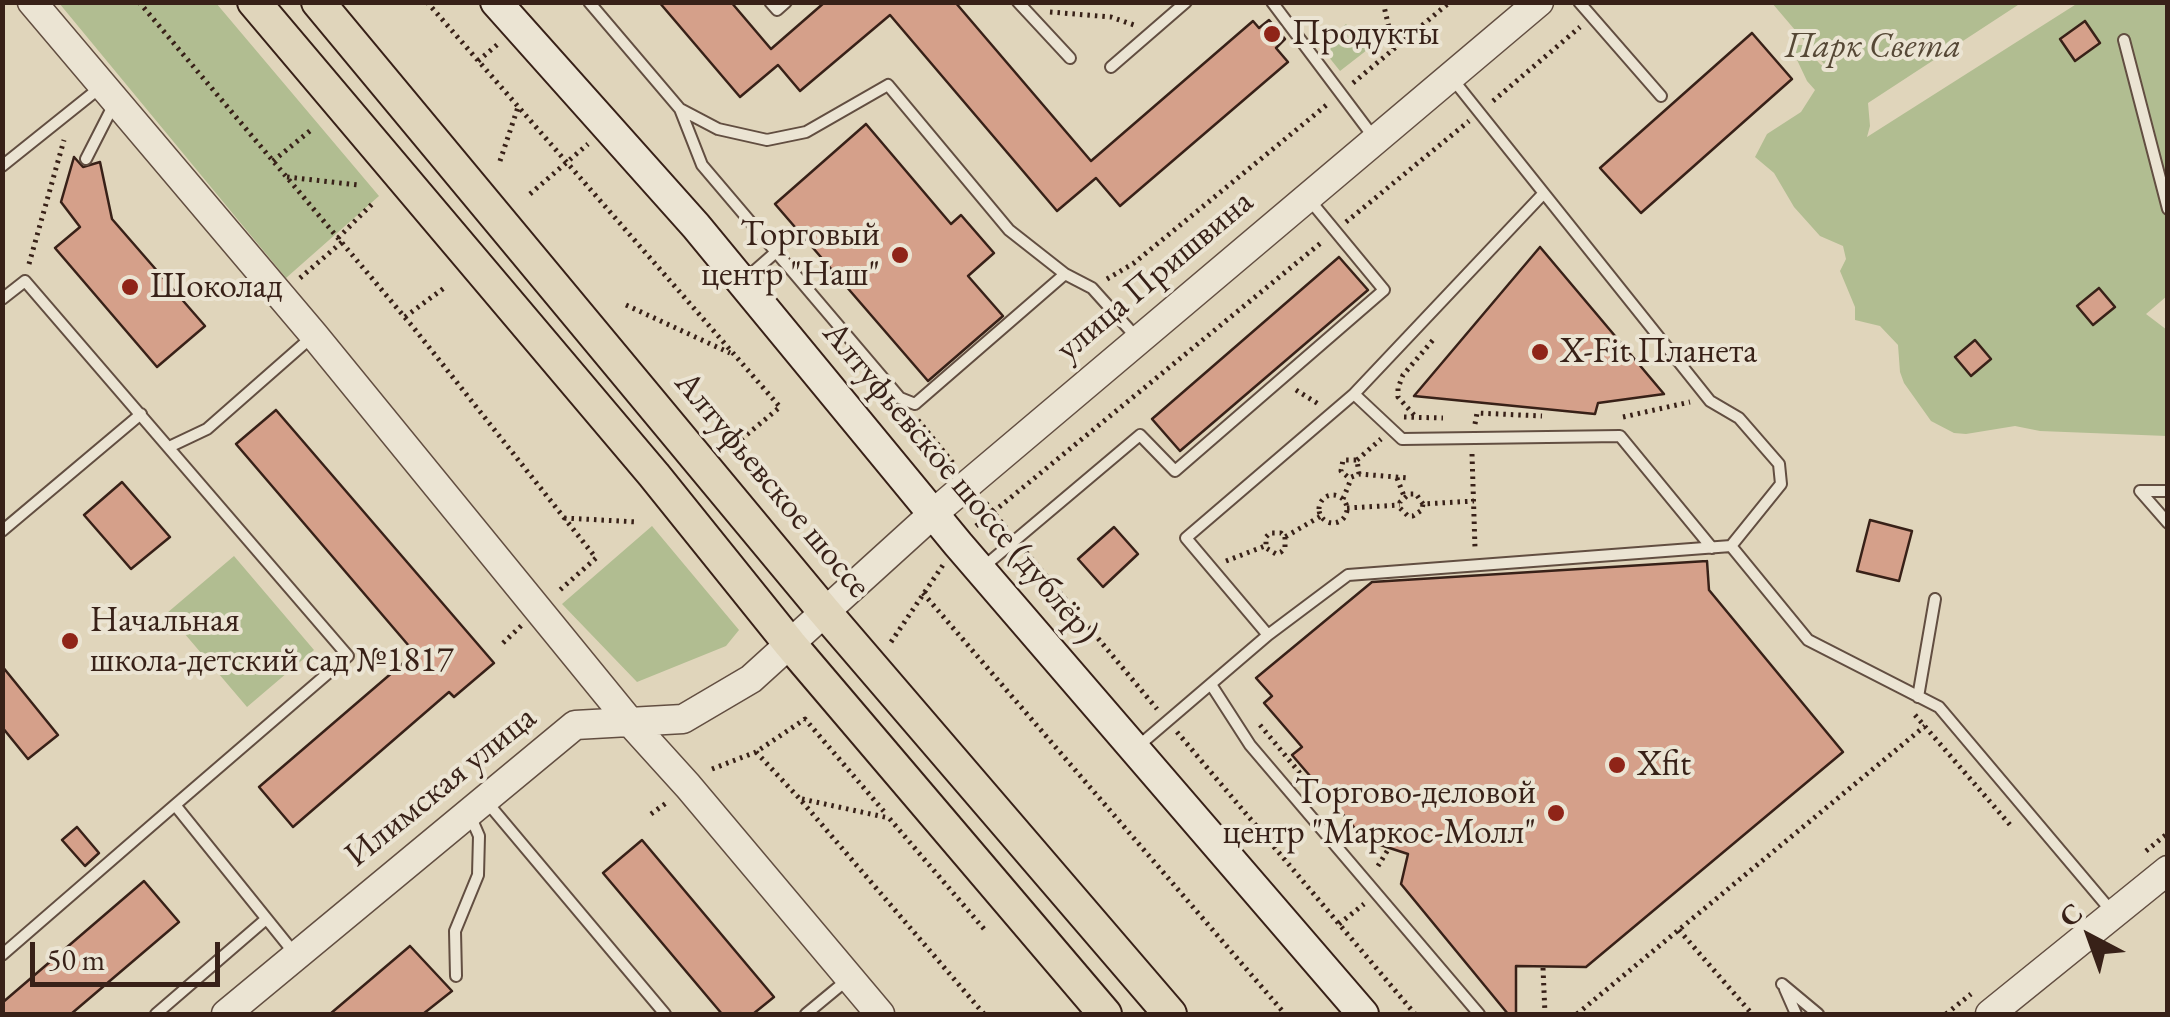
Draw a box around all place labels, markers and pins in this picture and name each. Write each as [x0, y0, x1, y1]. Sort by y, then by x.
place label: Продукты [1292, 13, 1439, 55]
marker: Продукты [1261, 23, 1283, 45]
place label: Торговый центр "Наш" [701, 214, 880, 296]
marker: Торговый центр "Наш" [889, 244, 911, 266]
place label: Шоколад [150, 266, 283, 308]
marker: Шоколад [119, 276, 141, 298]
place label: X-Fit Планета [1560, 331, 1757, 373]
marker: X-Fit Планета [1529, 341, 1551, 363]
place label: Начальная школа-детский сад №1817 [90, 600, 454, 682]
marker: Начальная школа-детский сад №1817 [59, 630, 81, 652]
place label: Xfit [1637, 744, 1691, 786]
marker: Xfit [1606, 754, 1628, 776]
place label: Торгово-деловой центр "Маркос-Молл" [1222, 772, 1536, 854]
marker: Торгово-деловой центр "Маркос-Молл" [1545, 802, 1567, 824]

